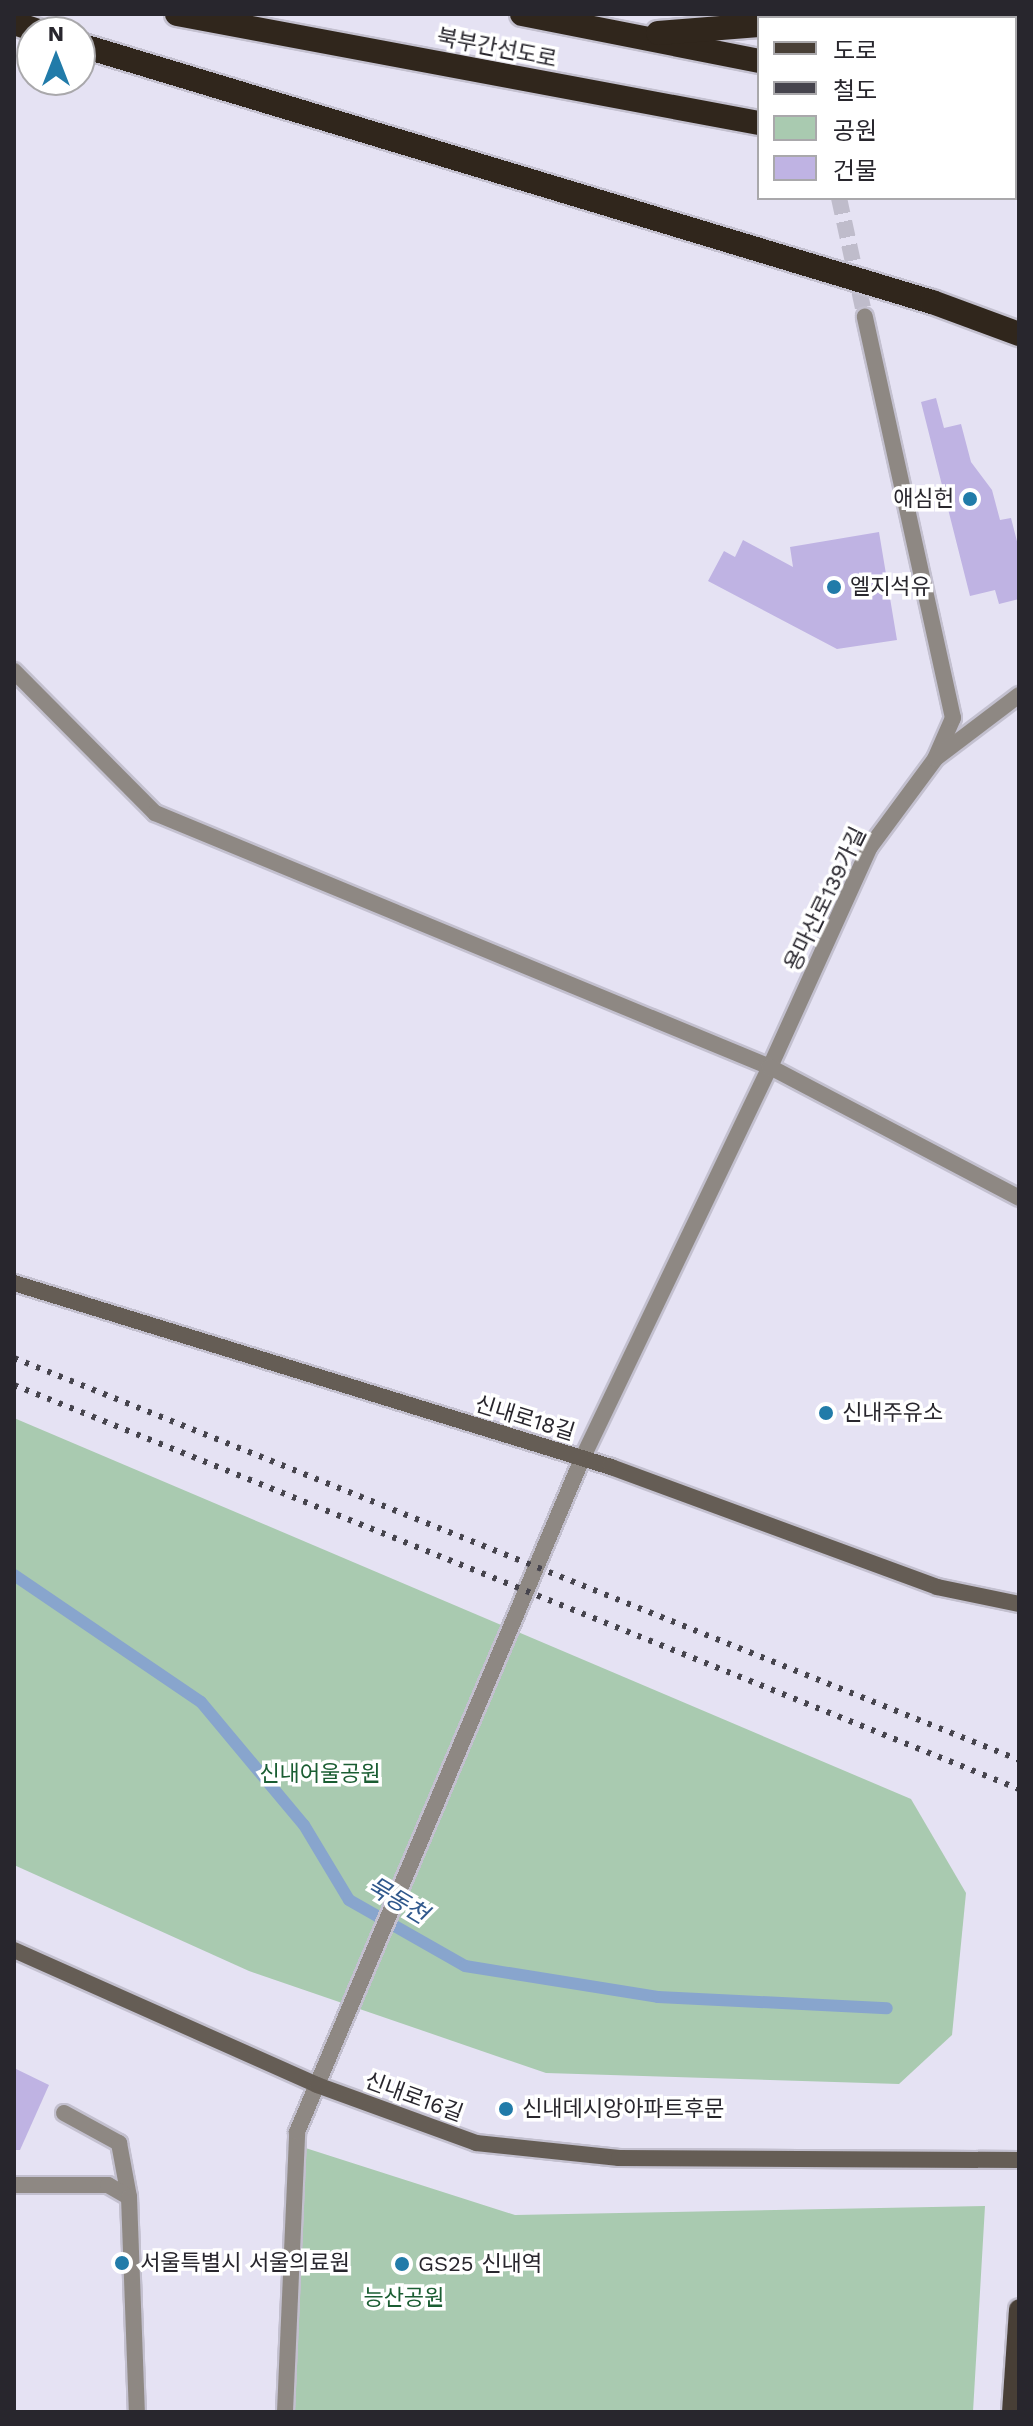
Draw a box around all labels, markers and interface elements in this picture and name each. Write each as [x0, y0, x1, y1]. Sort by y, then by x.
north arrow [16, 16, 96, 96]
legend [757, 16, 1017, 200]
text: N [48, 21, 64, 46]
street label: 북부간선도로 [435, 23, 559, 73]
text: 도로 [833, 37, 877, 65]
text: 철도 [833, 77, 877, 105]
text: 공원 [833, 117, 877, 145]
text: 건물 [833, 157, 877, 185]
place label: 애심헌 [893, 486, 954, 512]
marker: 애심헌 [961, 490, 979, 508]
place label: 엘지석유 [850, 574, 931, 600]
marker: 엘지석유 [825, 578, 843, 596]
street label: 용마산로139가길 [779, 823, 871, 975]
street label: 신내로18길 [472, 1390, 578, 1446]
place label: 신내주유소 [842, 1400, 943, 1426]
marker: 신내주유소 [817, 1404, 835, 1422]
park label: 신내어울공원 [259, 1761, 381, 1787]
water label: 묵동천 [361, 1872, 433, 1930]
street label: 신내로16길 [361, 2067, 467, 2127]
place label: 신내데시앙아파트후문 [522, 2096, 724, 2122]
marker: 신내데시앙아파트후문 [497, 2100, 515, 2118]
place label: 서울특별시 서울의료원 [140, 2250, 350, 2276]
place label: GS25 신내역 [418, 2251, 542, 2277]
marker: 서울특별시 서울의료원 [111, 2252, 133, 2274]
marker: GS25 신내역 [393, 2255, 411, 2273]
park label: 능산공원 [364, 2285, 444, 2311]

